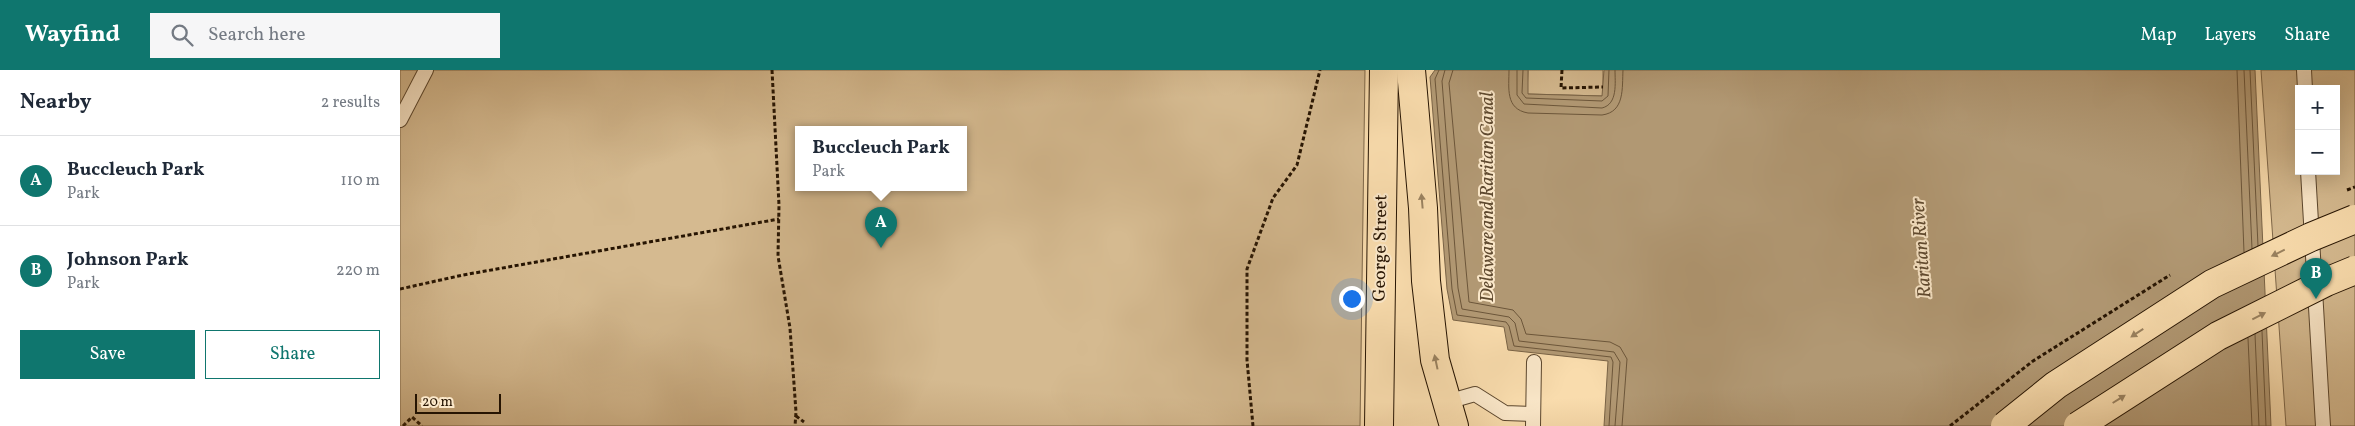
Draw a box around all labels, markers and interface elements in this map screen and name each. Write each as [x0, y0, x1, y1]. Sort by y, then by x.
search box [150, 13, 500, 58]
text: Wayfind [25, 18, 120, 52]
icon: search [168, 21, 196, 49]
text: Search here [208, 22, 305, 48]
text: Map [2140, 23, 2176, 48]
text: Layers [2204, 23, 2256, 48]
text: Share [2284, 23, 2330, 48]
map controls [2295, 85, 2340, 175]
button: + [2295, 85, 2340, 130]
text: Nearby [20, 88, 91, 117]
water label: Delaware and Raritan Canal [1475, 91, 1501, 302]
text: 2 results [321, 92, 380, 114]
popup [795, 126, 967, 191]
button: − [2295, 130, 2340, 175]
text: Buccleuch Park [812, 135, 950, 161]
text: Buccleuch Park [67, 157, 204, 183]
text: Park [812, 161, 845, 183]
text: A [30, 170, 42, 192]
text: 110 m [341, 170, 380, 192]
text: Park [67, 183, 100, 205]
one-way arrow [1418, 192, 1426, 208]
street label: George Street [1368, 194, 1394, 302]
water label: Raritan River [1905, 196, 1938, 299]
pin: A [865, 207, 897, 248]
text: Johnson Park [67, 247, 189, 273]
one-way arrow [2271, 249, 2285, 257]
pin: B [2300, 258, 2332, 299]
text: B [31, 260, 41, 282]
text: 220 m [336, 260, 380, 282]
text: Park [67, 273, 100, 295]
your location [1339, 286, 1365, 312]
one-way arrow [2251, 312, 2266, 320]
one-way arrow [2130, 328, 2144, 337]
button: Save [20, 330, 195, 379]
button: Share [205, 330, 380, 379]
one-way arrow [1432, 354, 1440, 370]
scale bar [415, 391, 501, 414]
text: 20 m [422, 393, 453, 412]
one-way arrow [2112, 394, 2125, 403]

